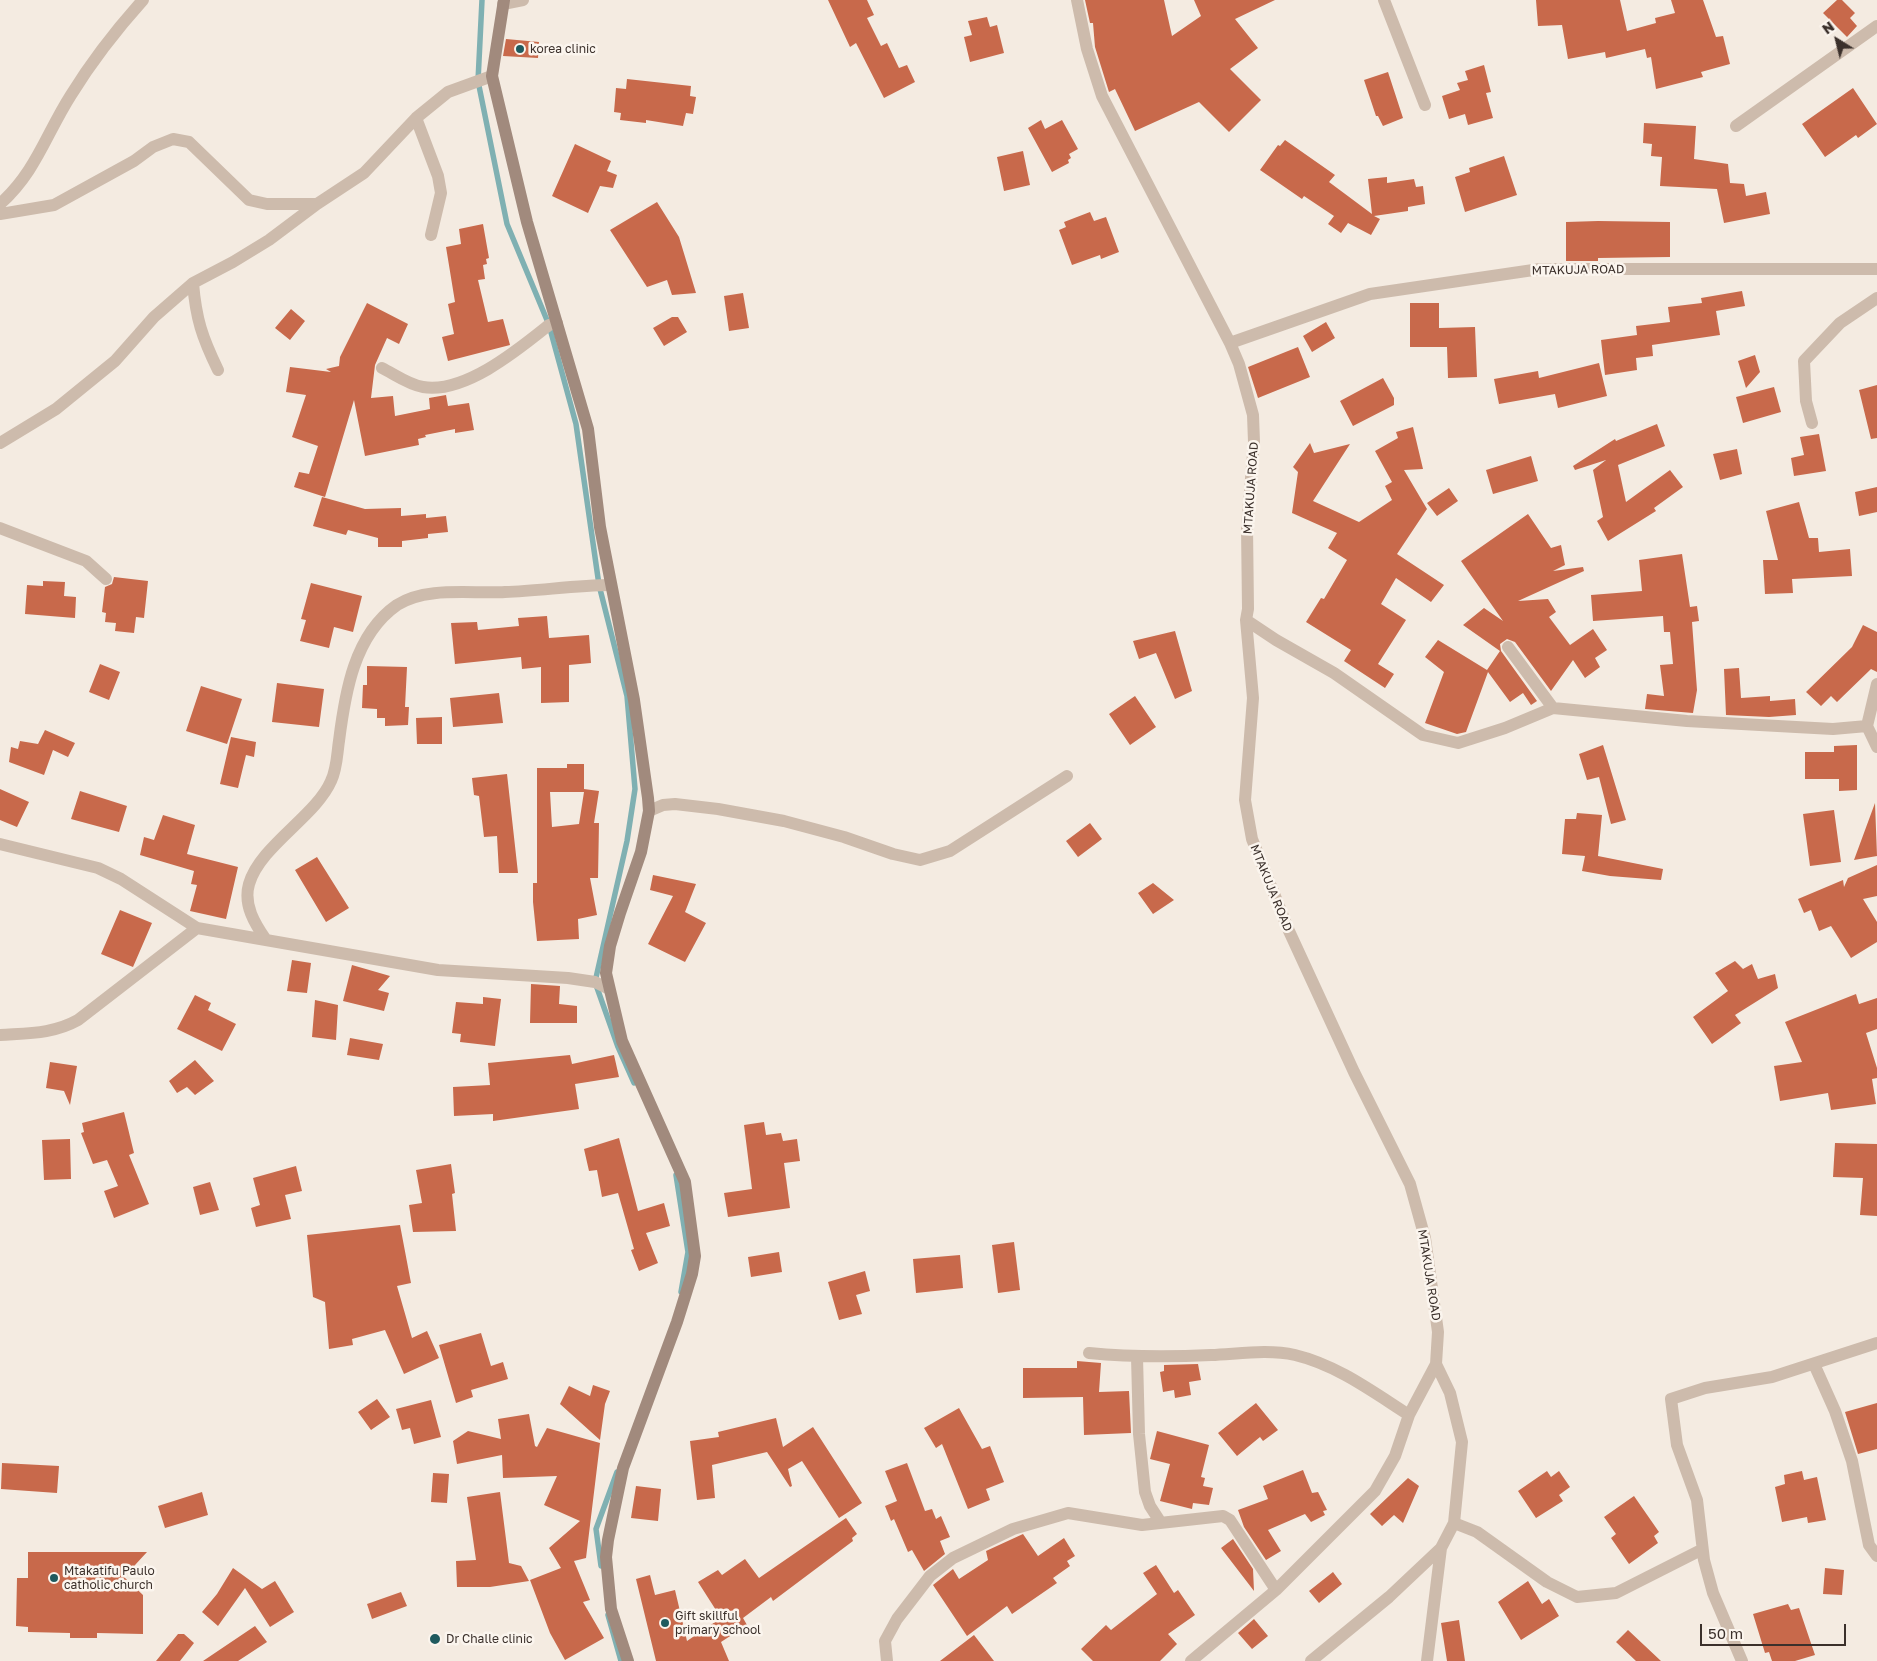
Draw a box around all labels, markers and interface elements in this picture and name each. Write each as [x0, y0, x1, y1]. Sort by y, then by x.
north arrow [1812, 15, 1862, 65]
text: N [1819, 17, 1837, 37]
place label: korea clinic [530, 42, 596, 56]
marker: korea clinic [514, 43, 526, 55]
street label: MTAKUJA ROAD [1532, 262, 1624, 278]
street label: MTAKUJA ROAD [1241, 441, 1261, 535]
street label: MTAKUJA ROAD [1247, 842, 1295, 934]
street label: MTAKUJA ROAD [1415, 1228, 1443, 1322]
place label: Mtakatifu Paulo catholic church [64, 1564, 155, 1592]
marker: Mtakatifu Paulo catholic church [48, 1572, 60, 1584]
place label: Gift skillful primary school [675, 1609, 761, 1637]
scale bar [1702, 1614, 1848, 1646]
marker: Gift skillful primary school [659, 1617, 671, 1629]
text: 50 m [1708, 1624, 1743, 1642]
marker: Dr Challe clinic [428, 1632, 442, 1646]
place label: Dr Challe clinic [446, 1632, 533, 1646]

